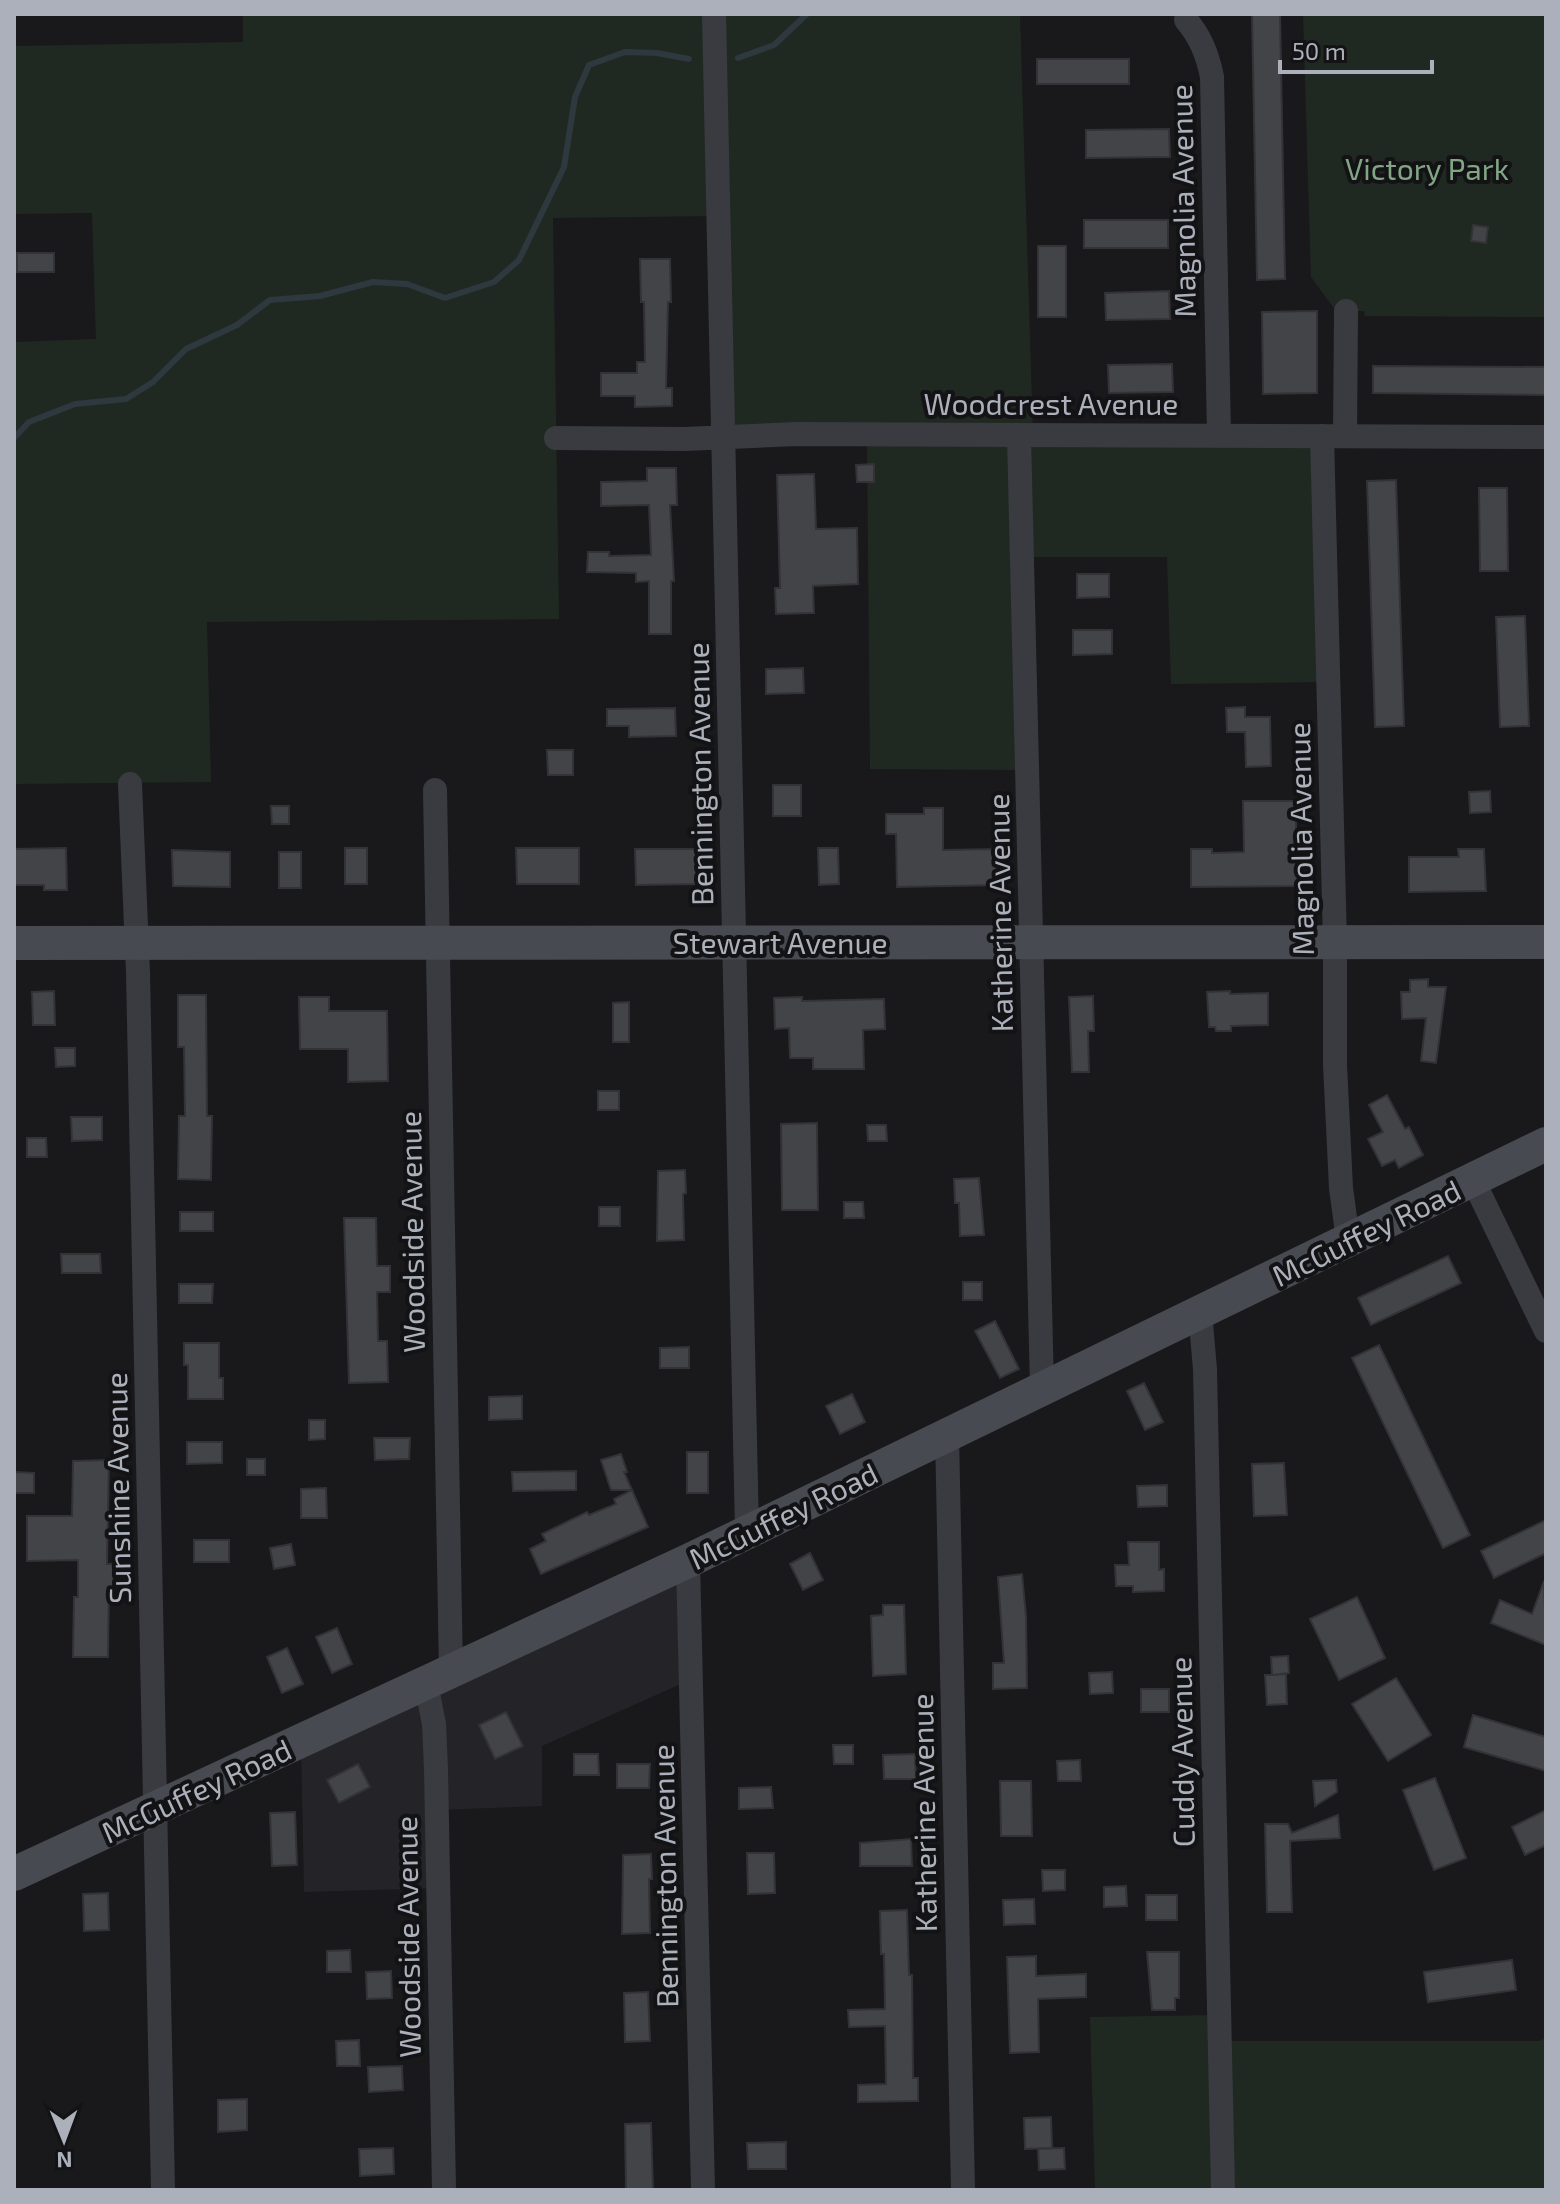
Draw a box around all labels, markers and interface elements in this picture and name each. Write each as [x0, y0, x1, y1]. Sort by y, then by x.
scale bar [1280, 24, 1432, 74]
text: 50 m [1292, 36, 1346, 65]
street label: Magnolia Avenue [1162, 84, 1202, 318]
park label: Victory Park [1345, 150, 1509, 186]
street label: Woodcrest Avenue [924, 385, 1178, 421]
street label: Bennington Avenue [679, 642, 719, 906]
street label: Magnolia Avenue [1280, 722, 1320, 956]
street label: Katherine Avenue [979, 793, 1019, 1033]
street label: Stewart Avenue [672, 924, 888, 960]
street label: Woodside Avenue [391, 1111, 431, 1353]
street label: McGuffey Road [1266, 1171, 1466, 1293]
street label: Sunshine Avenue [97, 1372, 137, 1604]
street label: McGuffey Road [683, 1454, 883, 1576]
street label: Cuddy Avenue [1161, 1657, 1201, 1847]
street label: Katherine Avenue [903, 1693, 943, 1933]
street label: McGuffey Road [95, 1730, 297, 1850]
street label: Bennington Avenue [644, 1744, 684, 2008]
street label: Woodside Avenue [387, 1816, 427, 2058]
north arrow [24, 2100, 104, 2180]
text: N [56, 2148, 73, 2174]

